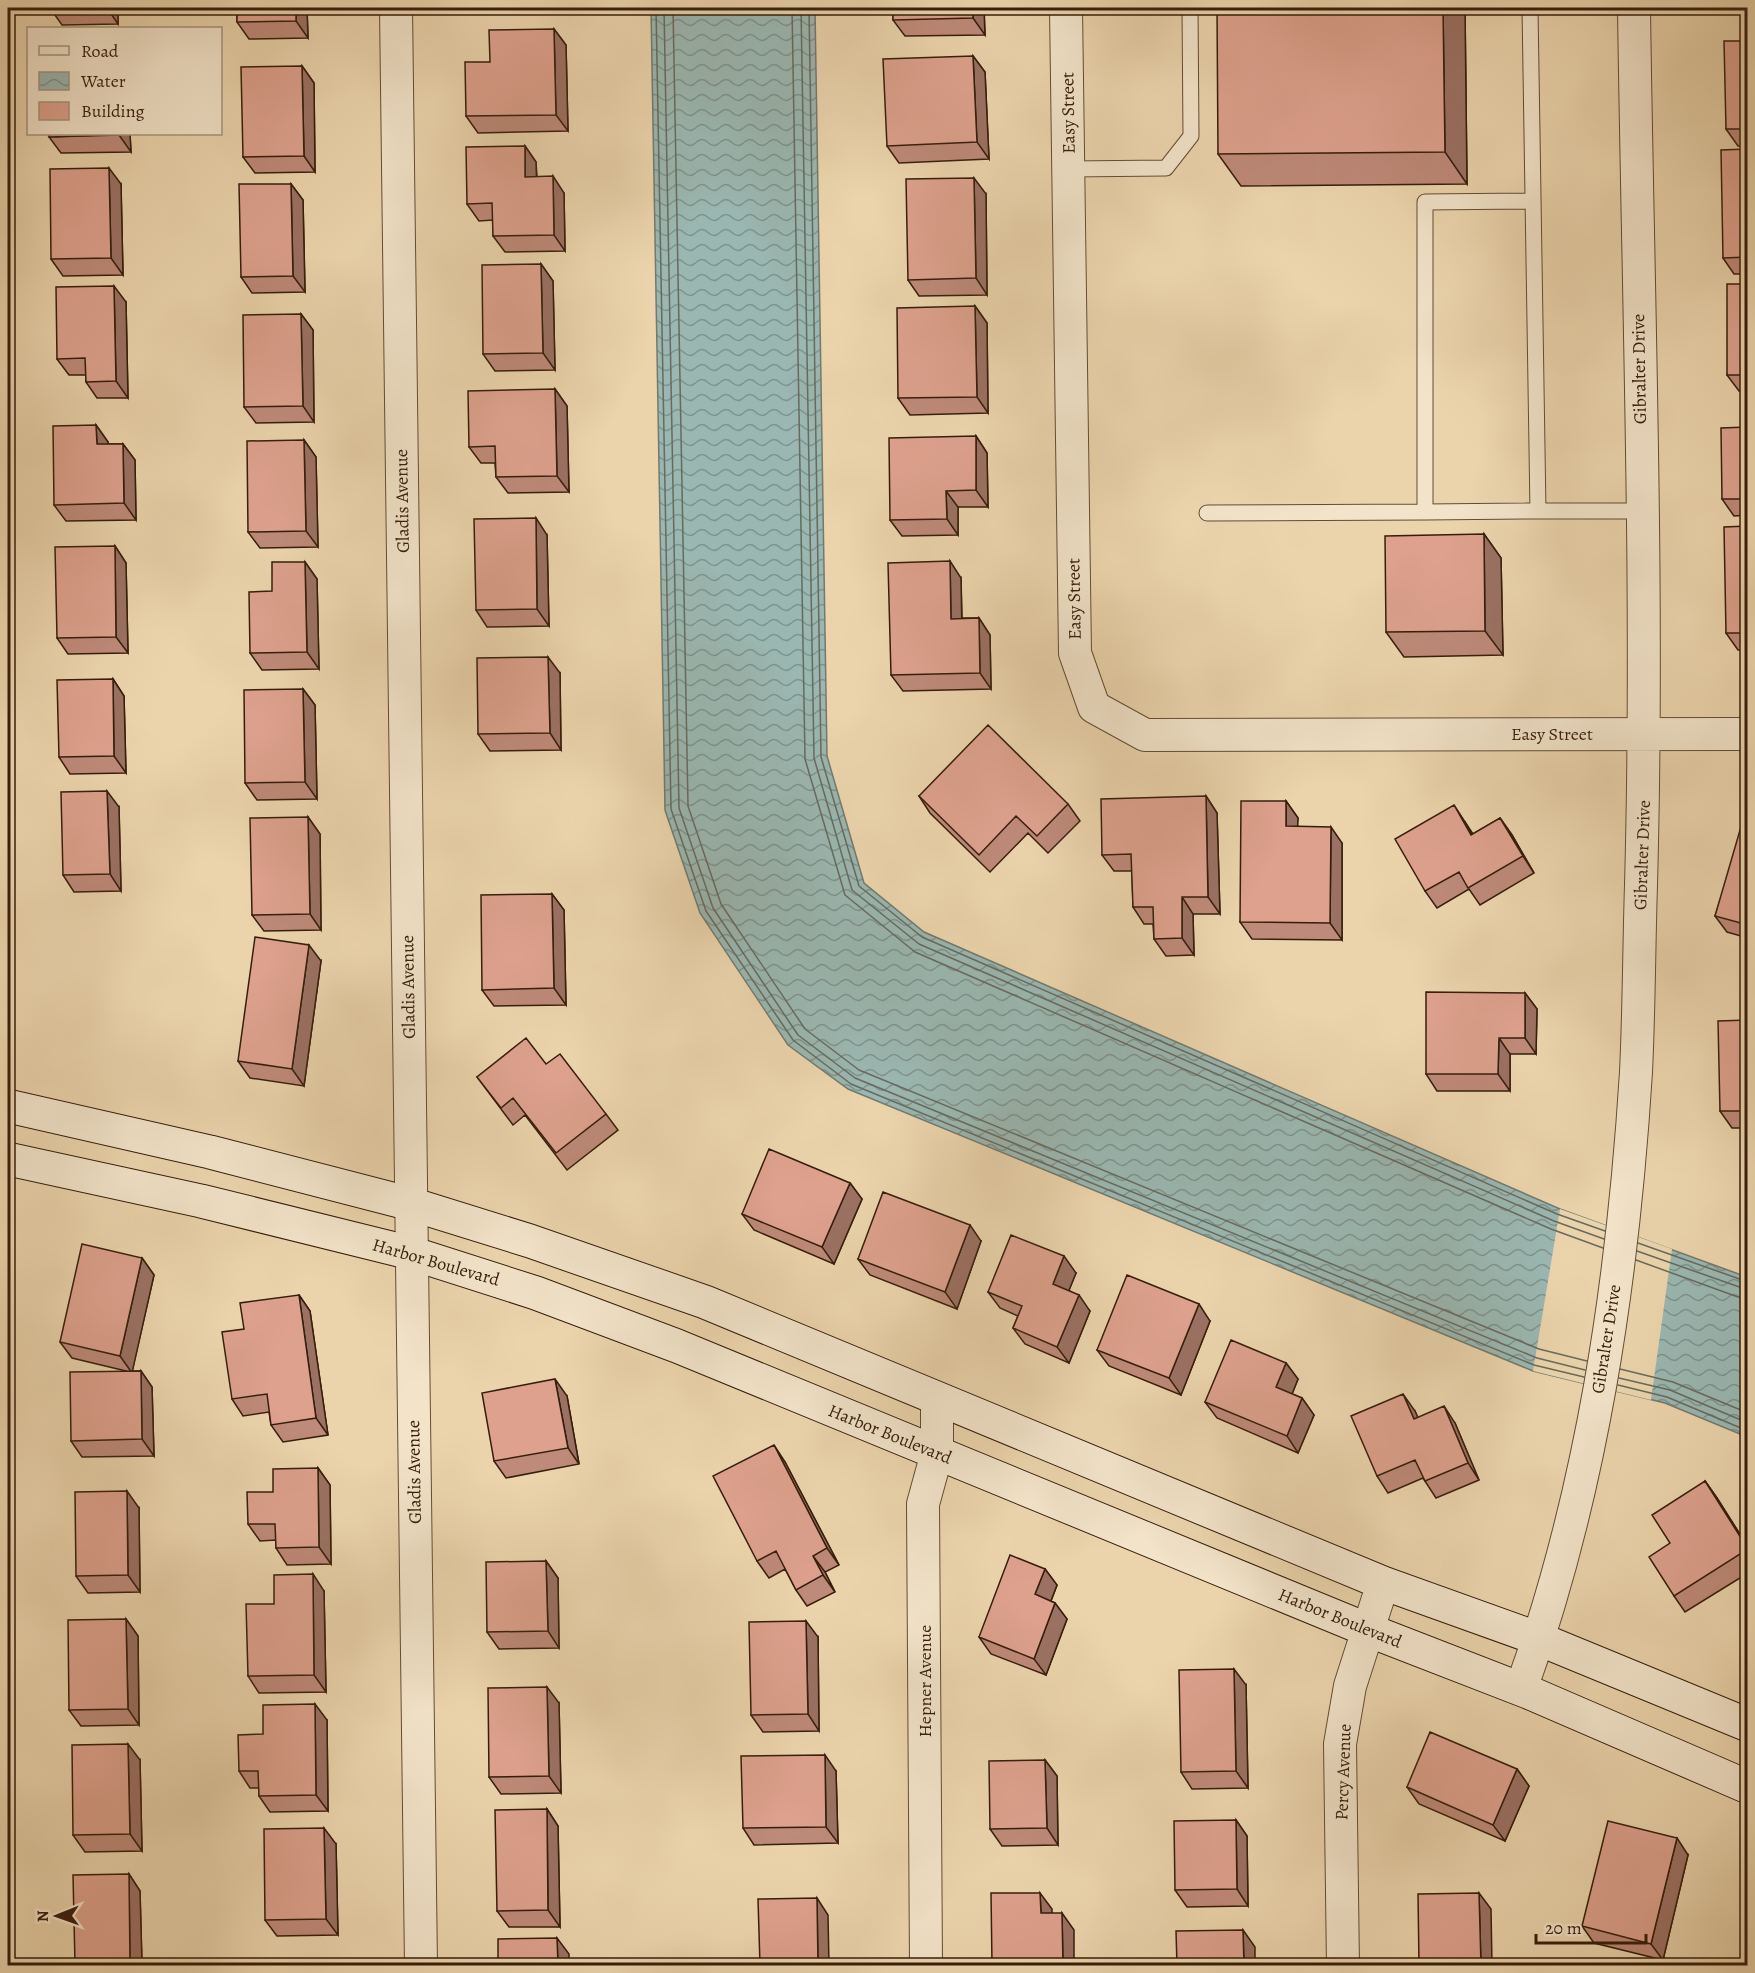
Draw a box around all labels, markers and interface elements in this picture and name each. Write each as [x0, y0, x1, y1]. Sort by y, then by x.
legend [27, 27, 222, 135]
text: Road [81, 39, 119, 63]
text: Water [80, 69, 126, 93]
street label: Easy Street [1055, 72, 1081, 154]
text: Building [81, 99, 145, 123]
street label: Gibralter Drive [1626, 314, 1652, 424]
street label: Gladis Avenue [389, 449, 415, 553]
street label: Easy Street [1061, 558, 1087, 640]
street label: Easy Street [1511, 722, 1593, 746]
street label: Gibralter Drive [1628, 799, 1656, 911]
street label: Gladis Avenue [395, 935, 421, 1039]
street label: Harbor Boulevard [370, 1232, 503, 1292]
street label: Gibralter Drive [1586, 1283, 1626, 1395]
street label: Harbor Boulevard [825, 1398, 956, 1470]
street label: Gladis Avenue [401, 1420, 427, 1524]
street label: Harbor Boulevard [1275, 1582, 1406, 1654]
street label: Hepner Avenue [913, 1625, 937, 1737]
street label: Percy Avenue [1329, 1723, 1357, 1821]
north arrow [27, 1886, 87, 1946]
scale bar [1536, 1907, 1646, 1945]
text: N [32, 1910, 54, 1922]
text: 20 m [1545, 1916, 1582, 1940]

